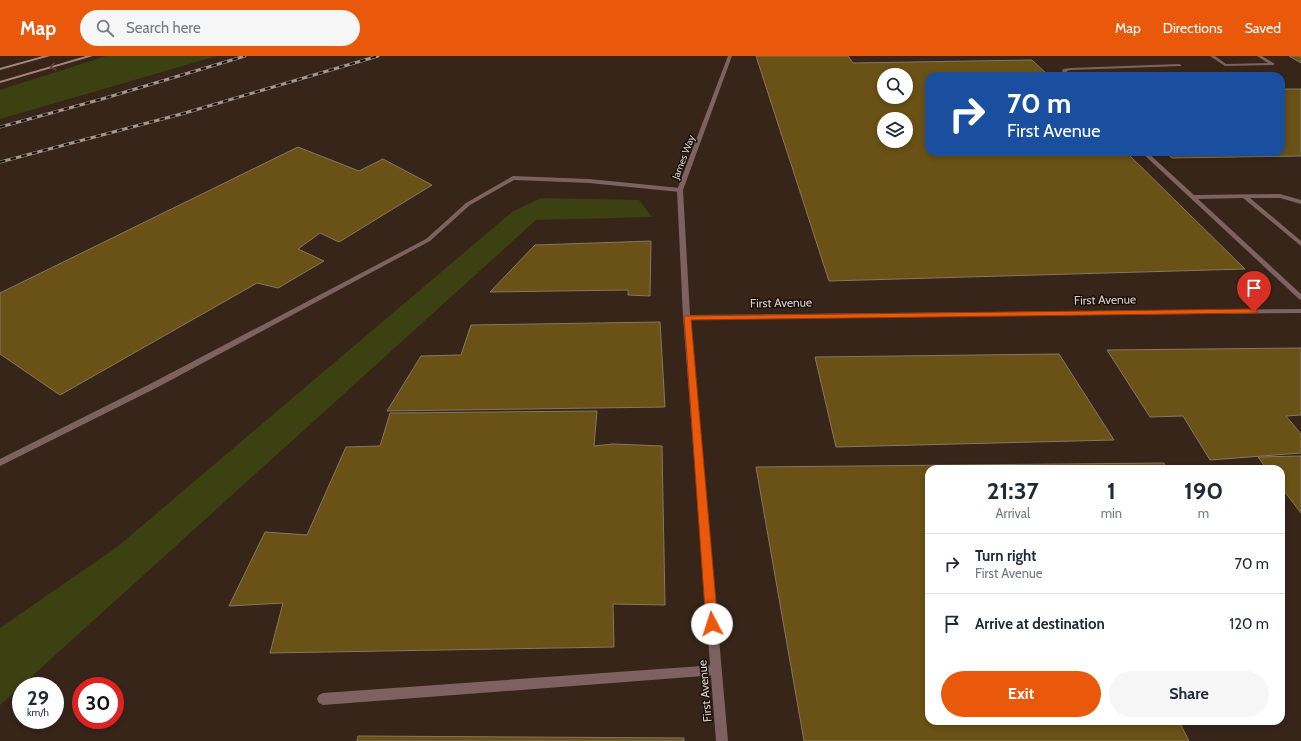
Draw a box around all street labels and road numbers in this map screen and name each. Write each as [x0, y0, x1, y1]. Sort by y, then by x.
street label: James Way [669, 133, 698, 182]
street label: First Avenue [1074, 291, 1136, 308]
street label: First Avenue [750, 294, 812, 311]
street label: First Avenue [694, 659, 715, 723]

